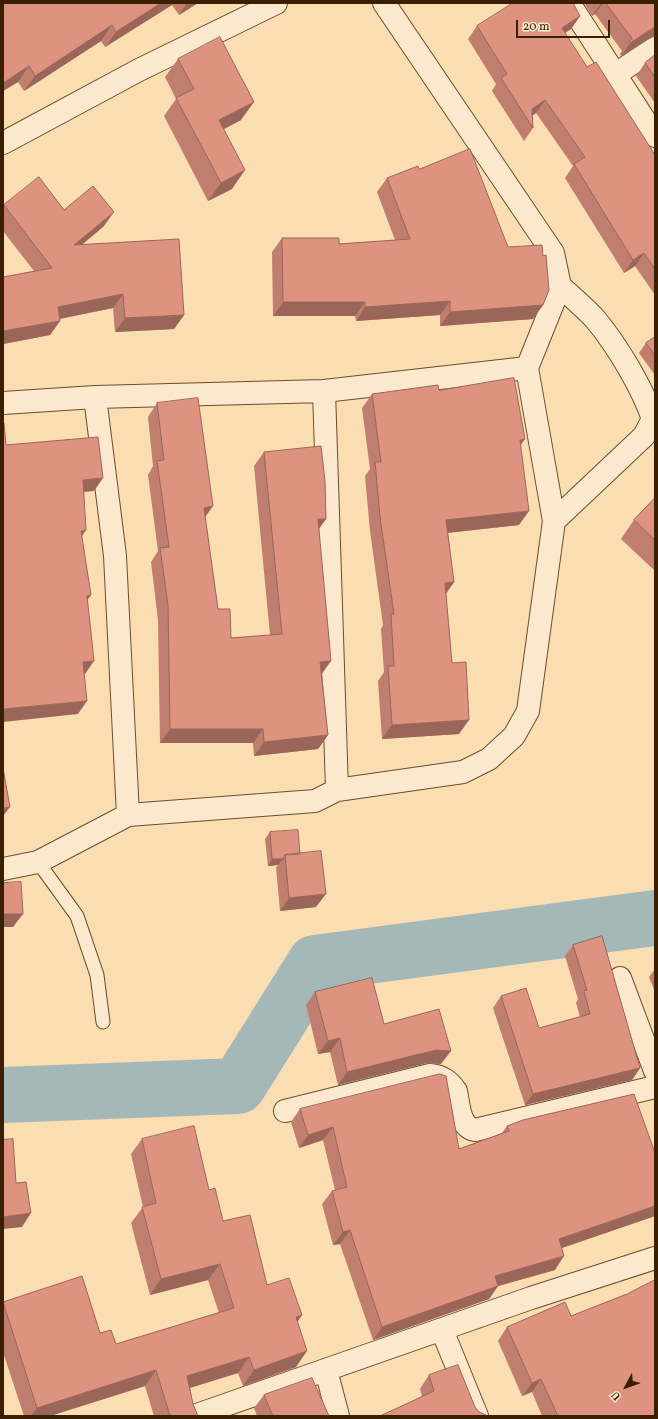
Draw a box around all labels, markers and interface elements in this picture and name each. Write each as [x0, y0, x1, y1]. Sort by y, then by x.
scale bar [518, 12, 612, 38]
text: 20 m [523, 19, 550, 35]
north arrow [606, 1367, 646, 1407]
text: U [608, 1387, 625, 1403]

